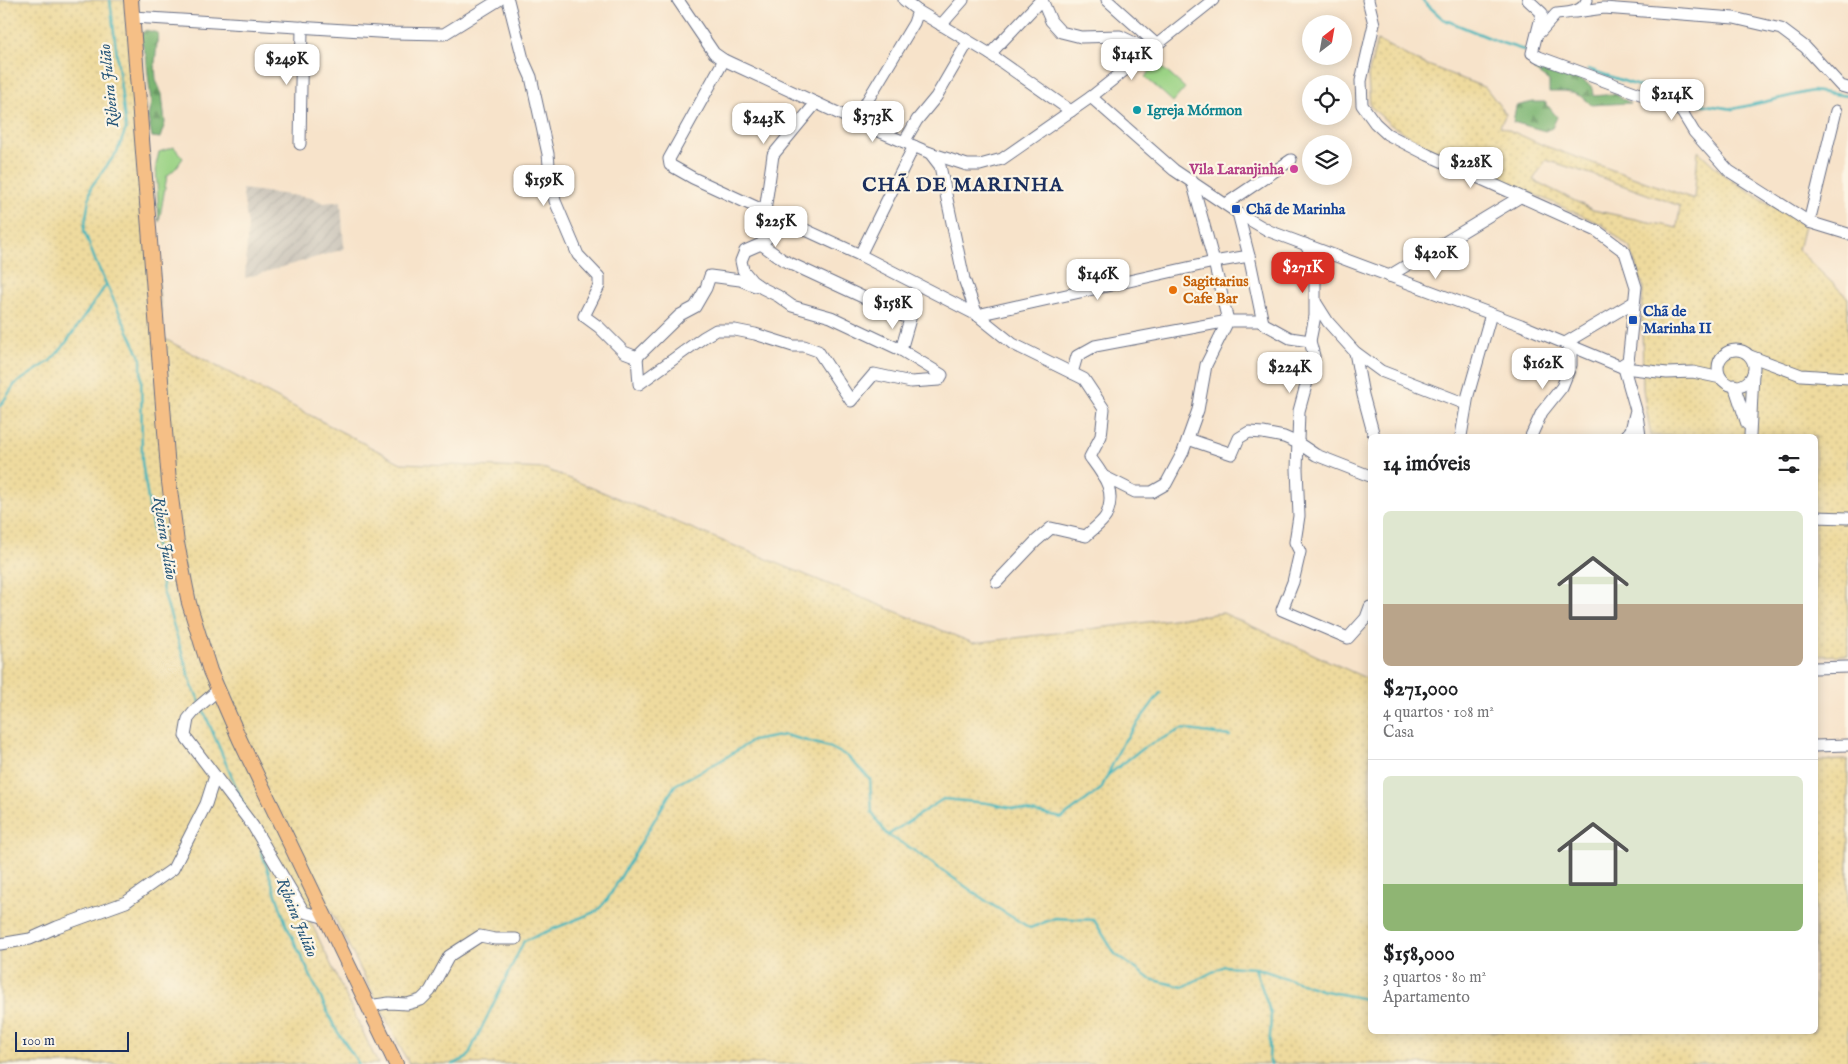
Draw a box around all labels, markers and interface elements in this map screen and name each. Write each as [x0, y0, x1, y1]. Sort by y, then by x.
north arrow [1302, 15, 1352, 65]
map controls [1302, 15, 1352, 185]
pin: $141K [1097, 38, 1167, 81]
water label: Ribeira Julião [96, 43, 124, 129]
pin: $249K [252, 44, 322, 86]
text: $141K [1112, 45, 1152, 65]
text: $249K [266, 50, 308, 70]
button: locate [1302, 75, 1352, 125]
pin: $214K [1637, 78, 1707, 121]
text: $214K [1651, 85, 1693, 105]
pin: $373K [838, 100, 908, 143]
place label: Igreja Mórmon [1147, 101, 1242, 120]
pin: $243K [729, 102, 799, 145]
marker: Igreja Mórmon [1131, 104, 1143, 116]
text: $373K [853, 107, 893, 127]
text: $243K [743, 109, 785, 129]
button: layers [1302, 135, 1352, 185]
pin: $228K [1436, 146, 1506, 189]
text: $228K [1450, 153, 1492, 173]
place label: Vila Laranjinha [1188, 160, 1285, 179]
marker: Vila Laranjinha [1288, 163, 1300, 175]
pin: $159K [509, 164, 579, 207]
text: $159K [524, 171, 564, 191]
district label: CHÃ DE MARINHA [862, 173, 1064, 198]
place label: Chã de Marinha [1246, 200, 1346, 219]
marker: Chã de Marinha [1230, 203, 1242, 215]
pin: $225K [741, 206, 811, 248]
text: $225K [755, 212, 797, 232]
pin: $420K [1401, 238, 1471, 280]
text: $420K [1414, 244, 1458, 264]
pin: $271K [1268, 252, 1338, 294]
pin: $146K [1063, 258, 1133, 301]
text: $271K [1282, 258, 1324, 278]
text: $146K [1078, 265, 1118, 285]
place label: Sagittarius Cafe Bar [1183, 272, 1249, 308]
marker: Sagittarius Cafe Bar [1167, 284, 1179, 296]
pin: $158K [858, 288, 928, 330]
text: $158K [874, 294, 912, 314]
place label: Chã de Marinha II [1643, 302, 1712, 338]
marker: Chã de Marinha II [1627, 314, 1639, 326]
pin: $162K [1508, 348, 1578, 390]
pin: $224K [1255, 352, 1325, 394]
text: $162K [1523, 354, 1563, 374]
text: $224K [1268, 358, 1312, 378]
icon: filters [1775, 450, 1803, 478]
text: 14 imóveis [1383, 451, 1470, 478]
water label: Ribeira Julião [148, 495, 181, 582]
icon: home [1548, 543, 1638, 633]
text: $271,000 [1383, 676, 1458, 703]
text: 4 quartos · 108 m² [1383, 703, 1494, 723]
text: Casa [1383, 723, 1414, 743]
icon: home [1548, 809, 1638, 899]
water label: Ribeira Julião [271, 875, 321, 961]
text: $158,000 [1383, 941, 1455, 968]
text: 3 quartos · 80 m² [1383, 968, 1486, 988]
text: Apartamento [1383, 988, 1470, 1008]
scale bar [15, 1029, 129, 1052]
text: 100 m [22, 1032, 55, 1050]

